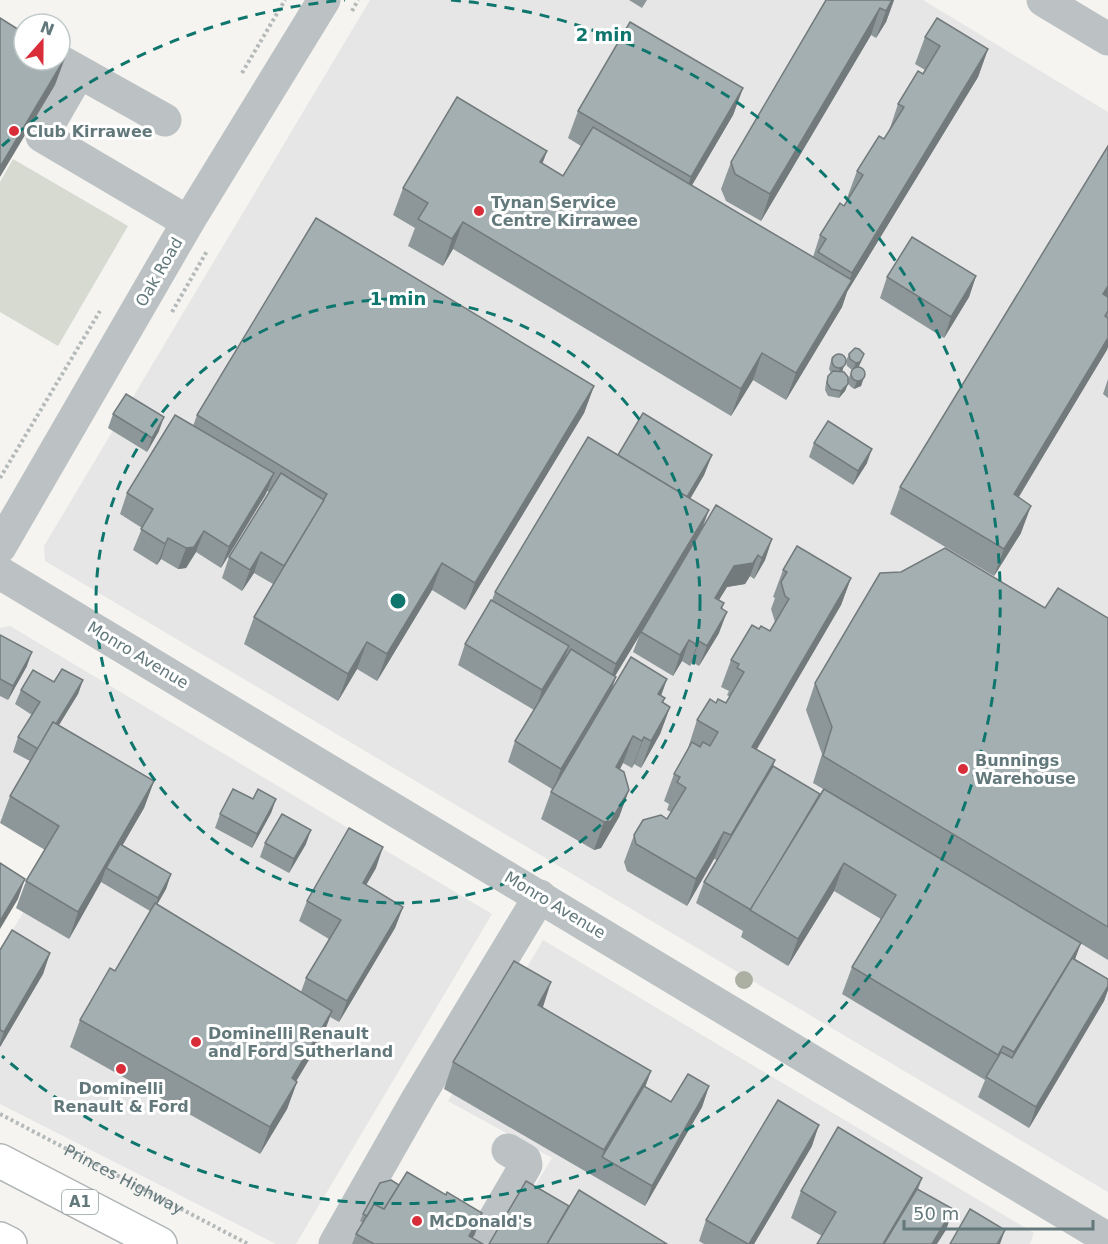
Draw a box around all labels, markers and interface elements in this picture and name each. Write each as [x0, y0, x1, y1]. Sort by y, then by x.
north arrow [12, 12, 72, 72]
text: N [38, 17, 57, 40]
text: 2 min [576, 24, 632, 45]
place label: Club Kirrawee [26, 122, 153, 141]
marker: Club Kirrawee [7, 124, 21, 138]
place label: Tynan Service Centre Kirrawee [491, 193, 638, 230]
marker: Tynan Service Centre Kirrawee [472, 204, 486, 218]
street label: Oak Road [132, 234, 186, 310]
text: 1 min [370, 288, 426, 309]
centre of rings [388, 591, 408, 611]
street label: Monro Avenue [84, 617, 192, 693]
place label: Bunnings Warehouse [975, 751, 1076, 788]
marker: Bunnings Warehouse [956, 762, 970, 776]
street label: Monro Avenue [501, 867, 609, 943]
place label: Dominelli Renault and Ford Sutherland [208, 1024, 393, 1061]
marker: Dominelli Renault and Ford Sutherland [189, 1035, 203, 1049]
marker: Dominelli Renault & Ford [114, 1062, 128, 1076]
place label: Dominelli Renault & Ford [53, 1079, 189, 1116]
street label: Princes Highway [61, 1140, 187, 1218]
road number: A1 [62, 1190, 98, 1214]
scale bar [904, 1193, 1093, 1231]
text: 50 m [913, 1203, 959, 1224]
place label: McDonald's [429, 1212, 532, 1231]
marker: McDonald's [410, 1214, 424, 1228]

